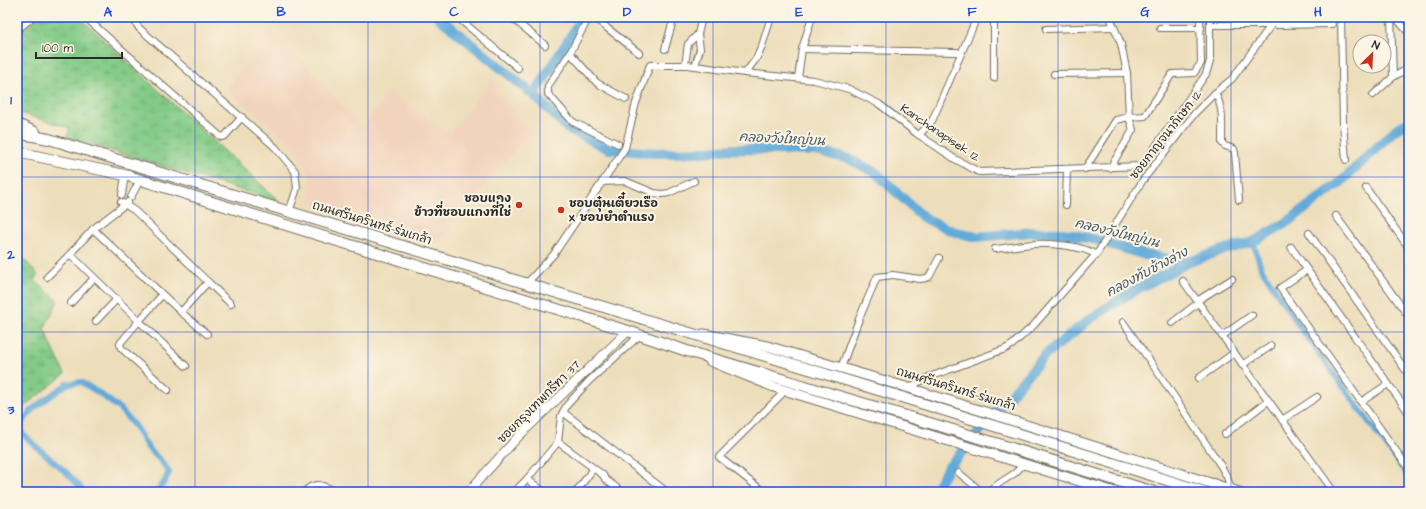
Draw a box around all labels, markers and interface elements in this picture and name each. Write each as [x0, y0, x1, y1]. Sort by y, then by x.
text: A [104, 3, 113, 21]
text: B [276, 3, 286, 21]
text: C [449, 3, 459, 21]
text: D [623, 3, 632, 21]
text: E [795, 3, 803, 21]
text: F [967, 3, 977, 21]
text: G [1140, 3, 1150, 21]
text: H [1314, 3, 1322, 21]
scale bar [36, 34, 122, 60]
north arrow [1352, 34, 1392, 74]
text: N [1370, 37, 1382, 54]
text: 100 m [42, 40, 73, 57]
street label: ซอยกาญจนาภิเษก 12 [1126, 87, 1206, 183]
text: 1 [10, 91, 12, 109]
street label: Kanchanapisek 12 [897, 100, 983, 166]
water label: คลองวังใหญ่บน [739, 128, 827, 150]
place label: ชอบแกง ข้าวที่ชอบแกงที่ใช่ [414, 190, 511, 221]
place label: ชอบตุ๋นเตี๋ยวเรือ x ชอบยำตำแรง [568, 191, 658, 226]
street label: ถนนศรีนครินทร์-ร่มเกล้า [310, 197, 434, 249]
marker: ชอบแกง ข้าวที่ชอบแกงที่ใช่ [514, 200, 524, 210]
marker: ชอบตุ๋นเตี๋ยวเรือ x ชอบยำตำแรง [556, 205, 566, 215]
water label: คลองวังใหญ่บน [1073, 214, 1162, 252]
water label: คลองทับช้างล่าง [1103, 242, 1192, 301]
text: 2 [6, 246, 15, 264]
street label: ซอยกรุงเทพกรีฑา 37 [494, 356, 585, 447]
street label: ถนนศรีนครินทร์-ร่มเกล้า [894, 363, 1018, 415]
text: 3 [7, 401, 15, 419]

